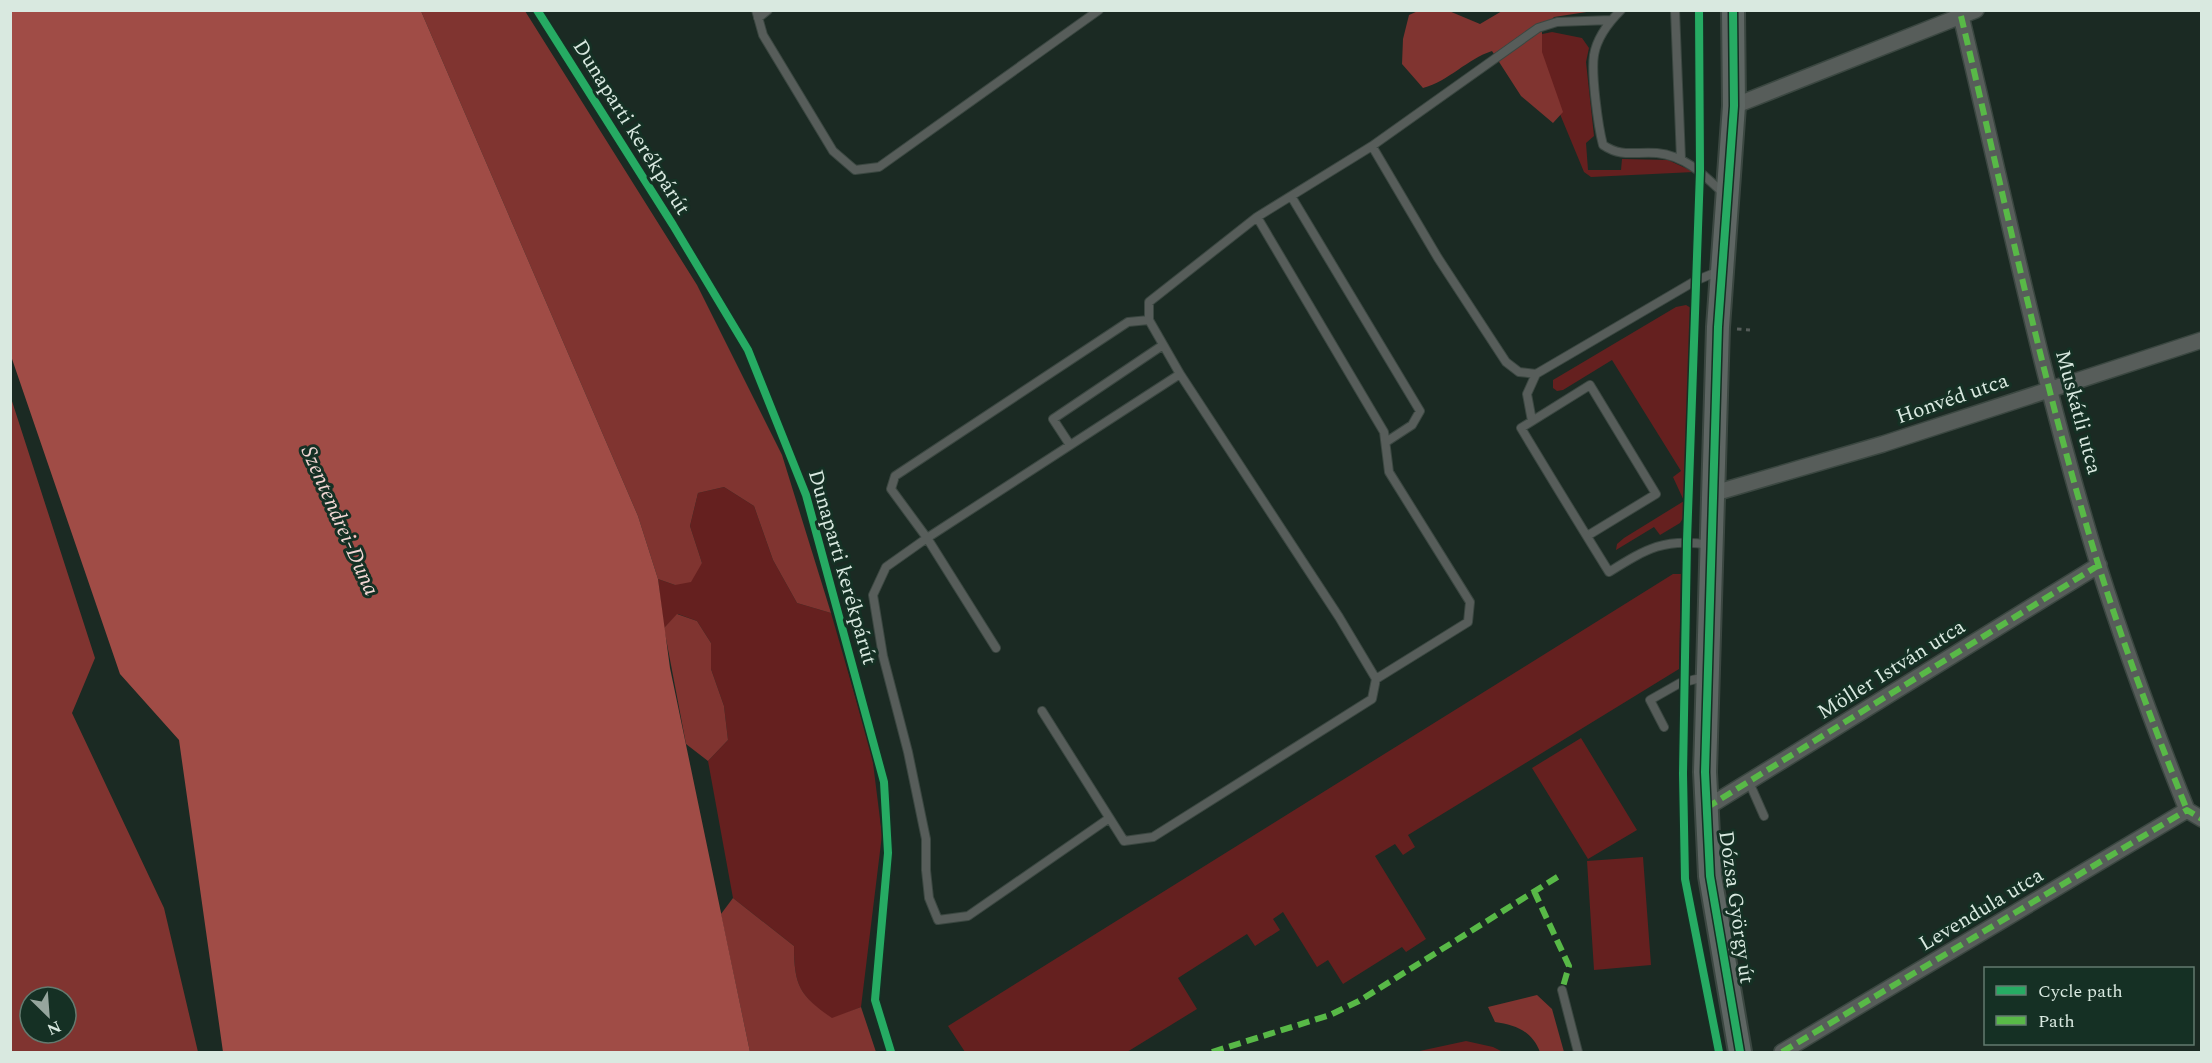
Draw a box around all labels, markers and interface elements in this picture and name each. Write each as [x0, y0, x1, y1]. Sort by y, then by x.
street label: Dunaparti kerékpárút [564, 33, 698, 222]
street label: Muskátli utca [2046, 346, 2110, 479]
street label: Honvéd utca [1892, 365, 2014, 433]
water label: Szentendrei-Duna [292, 440, 387, 601]
street label: Dunaparti kerékpárút [799, 466, 885, 669]
street label: Möller István utca [1811, 611, 1972, 728]
street label: Dózsa György út [1709, 829, 1763, 986]
street label: Levendula utca [1913, 860, 2051, 960]
legend [1984, 967, 2194, 1045]
text: Cycle path [2038, 978, 2123, 1005]
north arrow [18, 985, 78, 1045]
text: Path [2038, 1008, 2075, 1035]
text: N [43, 1014, 65, 1041]

